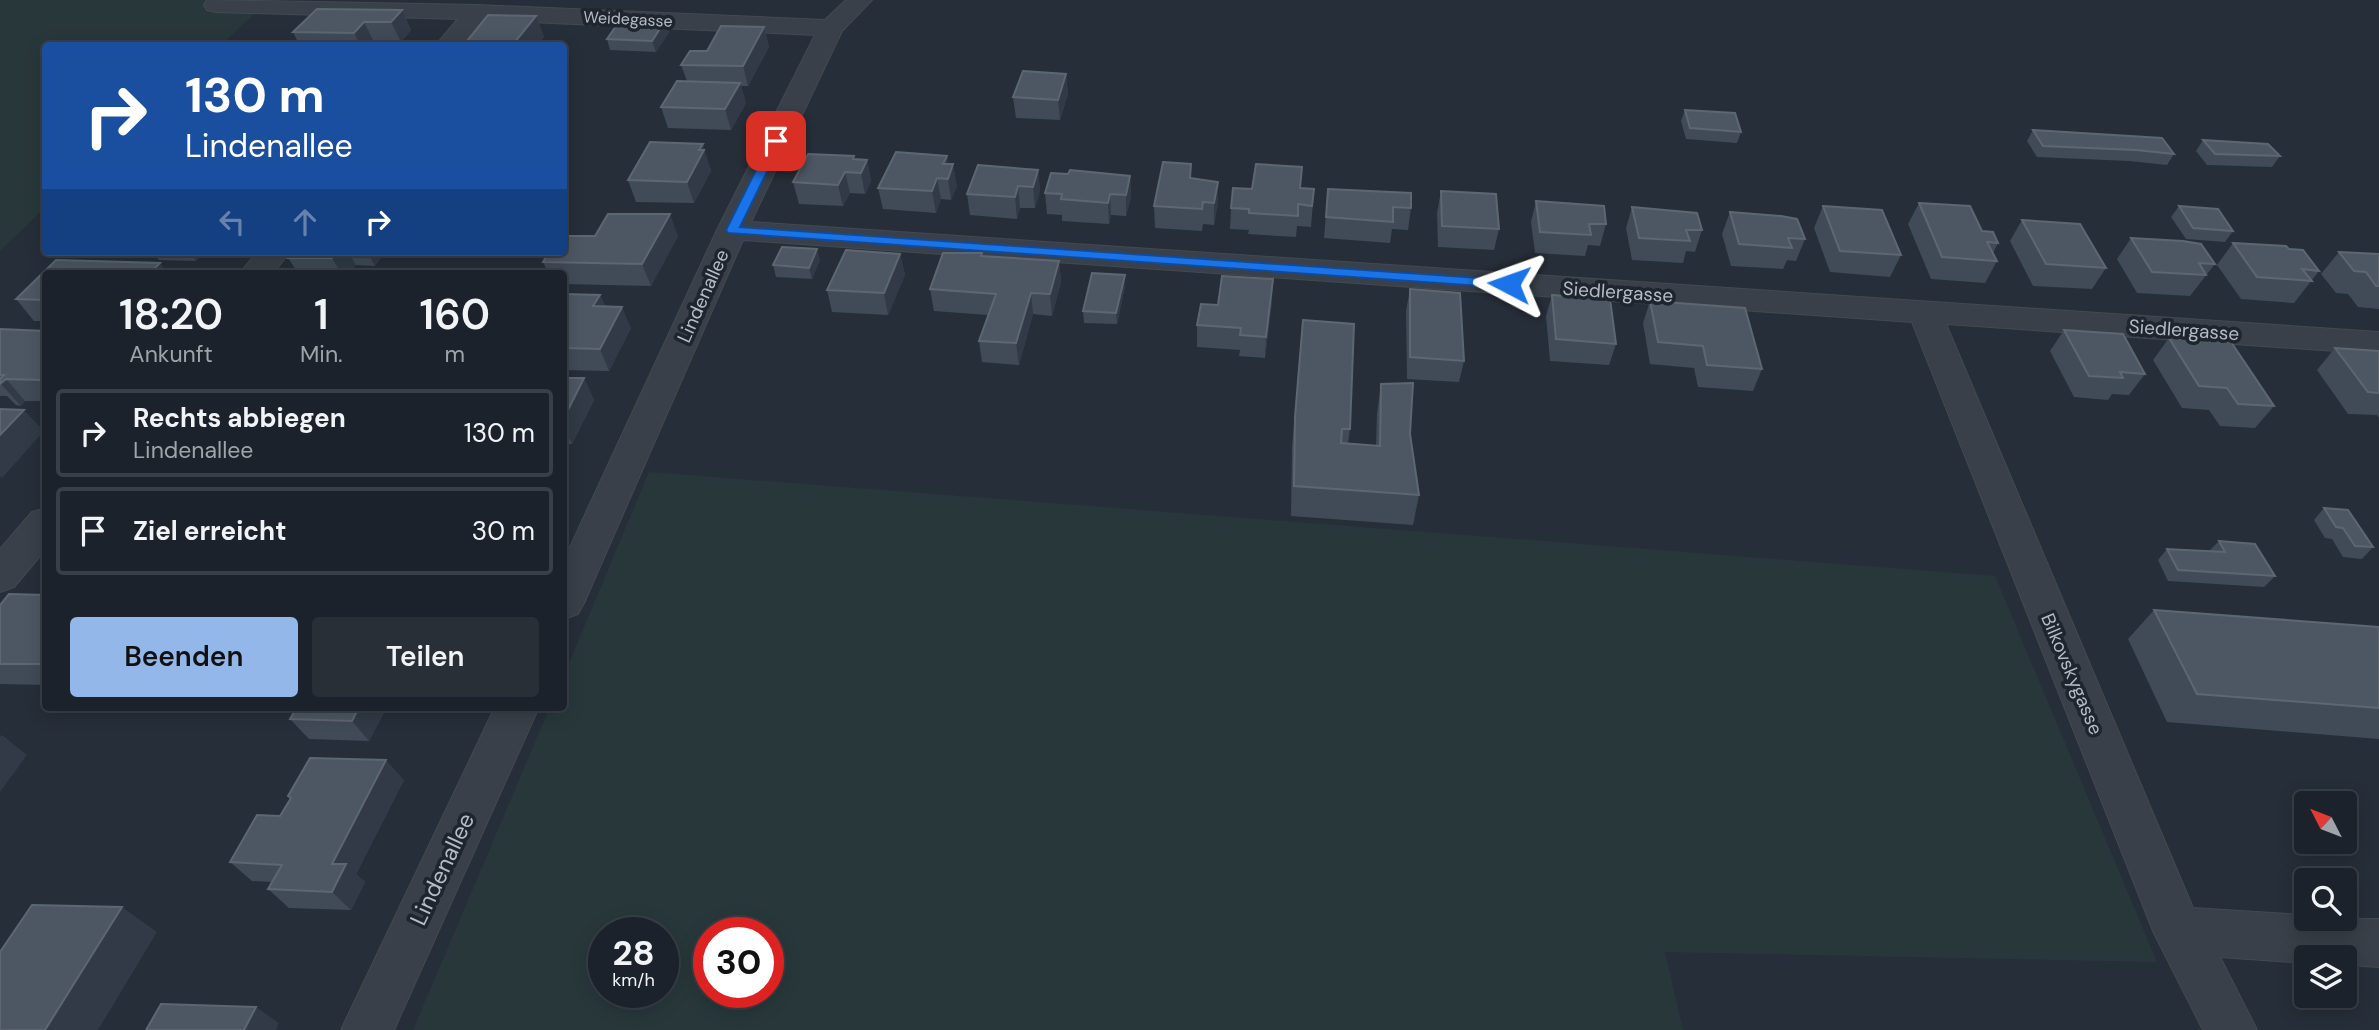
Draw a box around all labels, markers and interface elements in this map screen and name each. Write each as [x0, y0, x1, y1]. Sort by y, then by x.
street label: Weidegasse [583, 6, 673, 32]
text: 130 m [185, 63, 325, 127]
icon: right [70, 70, 161, 161]
pin [746, 111, 806, 171]
icon: arrive [757, 122, 795, 160]
text: Lindenallee [185, 125, 353, 167]
icon: left [213, 203, 251, 241]
icon: ahead [286, 203, 324, 241]
icon: right [359, 203, 397, 241]
street label: Lindenallee [671, 245, 735, 347]
position arrow [1472, 247, 1546, 321]
street label: Siedlergasse [1562, 276, 1674, 308]
text: 18:20 [119, 287, 223, 342]
text: 1 [314, 287, 329, 342]
text: 160 [420, 287, 490, 342]
street label: Siedlergasse [2128, 314, 2240, 346]
text: Ankunft [129, 339, 213, 369]
text: Min. [300, 339, 343, 369]
text: m [445, 339, 465, 369]
text: Rechts abbiegen [133, 401, 346, 435]
icon: right [74, 414, 112, 452]
text: 130 m [464, 416, 535, 450]
text: Lindenallee [133, 435, 253, 465]
icon: arrive [74, 512, 112, 550]
text: Ziel erreicht [133, 514, 286, 548]
text: 30 m [472, 514, 535, 548]
street label: Bilkovskygasse [2035, 610, 2109, 738]
button: Beenden [70, 617, 298, 697]
button: Teilen [312, 617, 539, 697]
north arrow [2294, 791, 2357, 854]
map controls [2294, 791, 2357, 1008]
street label: Lindenallee [403, 808, 481, 930]
button: search [2294, 868, 2357, 931]
speed limit sign: 30 [693, 917, 784, 1008]
text: 28 [612, 930, 655, 976]
button: layers [2294, 945, 2357, 1008]
text: km/h [612, 968, 655, 992]

